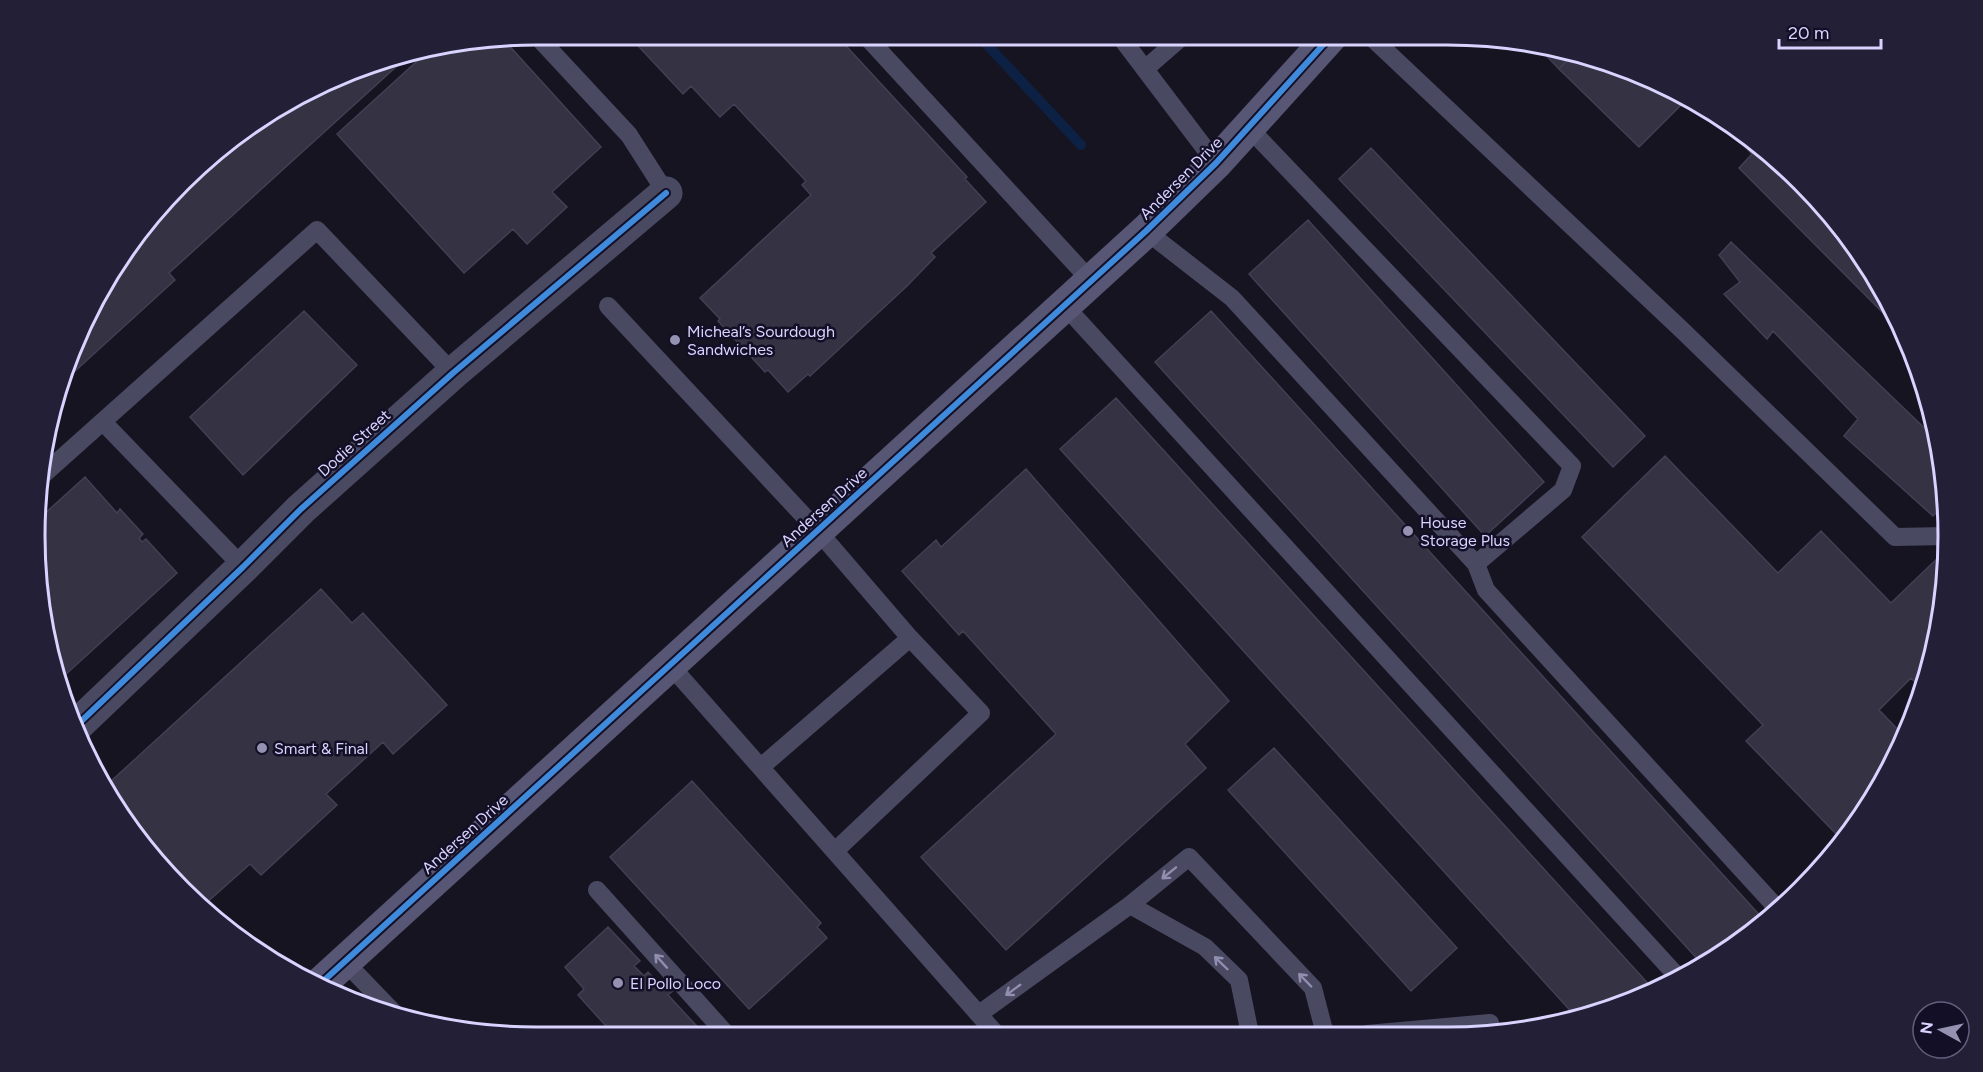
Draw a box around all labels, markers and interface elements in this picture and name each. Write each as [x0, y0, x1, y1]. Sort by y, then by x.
scale bar [1779, 12, 1881, 50]
text: 20 m [1788, 22, 1829, 44]
street label: Andersen Drive [1136, 132, 1227, 223]
place label: Micheal’s Sourdough Sandwiches [687, 322, 835, 359]
marker: Micheal’s Sourdough Sandwiches [668, 333, 682, 347]
street label: Dodie Street [314, 406, 394, 480]
street label: Andersen Drive [777, 463, 871, 551]
place label: House Storage Plus [1420, 513, 1510, 550]
marker: House Storage Plus [1401, 524, 1415, 538]
place label: Smart & Final [274, 739, 368, 758]
marker: Smart & Final [255, 741, 269, 755]
street label: Andersen Drive [418, 790, 512, 878]
one-way arrow [1161, 867, 1177, 880]
one-way arrow [654, 953, 668, 968]
one-way arrow [1214, 956, 1229, 970]
one-way arrow [1298, 972, 1313, 987]
place label: El Pollo Loco [630, 974, 721, 993]
marker: El Pollo Loco [611, 976, 625, 990]
one-way arrow [1005, 984, 1021, 996]
north arrow [1911, 1000, 1971, 1060]
text: N [1916, 1021, 1937, 1035]

